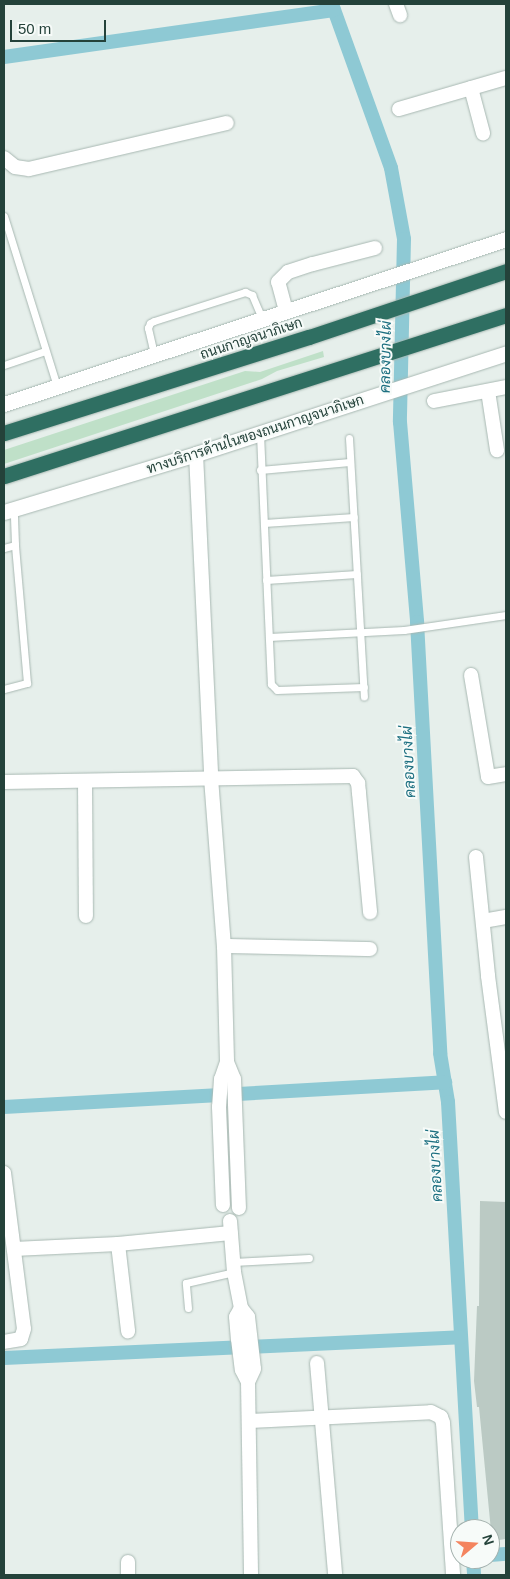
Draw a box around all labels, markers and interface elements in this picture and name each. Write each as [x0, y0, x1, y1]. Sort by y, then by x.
scale bar [12, 10, 109, 42]
text: 50 m [18, 20, 51, 37]
street label: ถนนกาญจนาภิเษก [198, 314, 304, 362]
water label: คลองบางไผ่ [375, 321, 395, 393]
street label: ทางบริการด้านในของถนนกาญจนาภิเษก [144, 391, 366, 477]
water label: คลองบางไผ่ [397, 725, 419, 799]
water label: คลองบางไผ่ [424, 1129, 446, 1203]
north arrow [450, 1519, 500, 1569]
text: N [479, 1532, 497, 1547]

